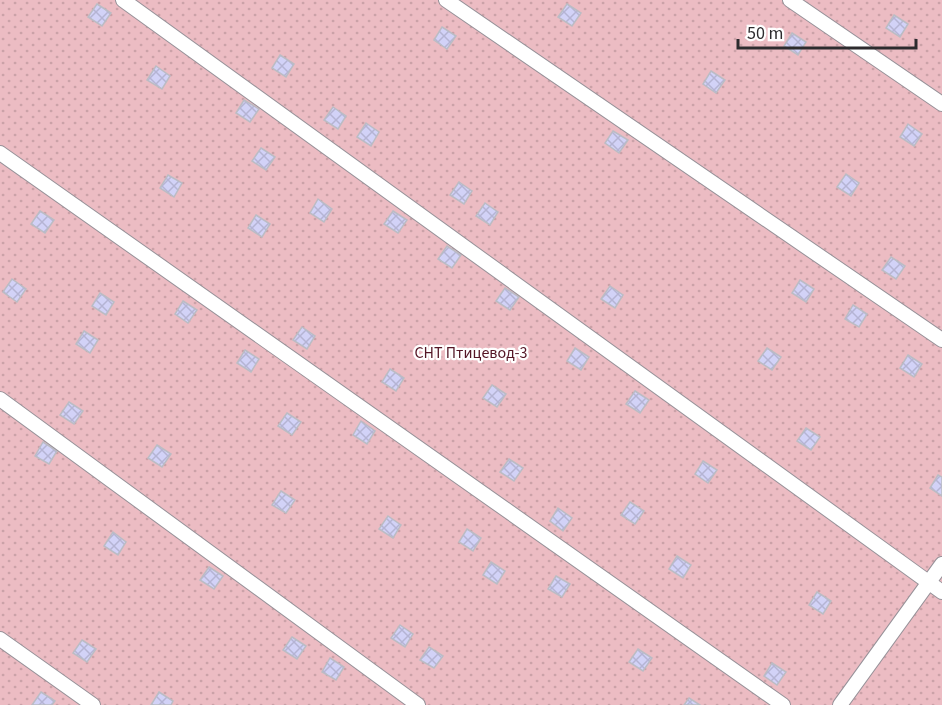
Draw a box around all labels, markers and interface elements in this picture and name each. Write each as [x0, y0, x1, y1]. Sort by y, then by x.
scale bar [738, 12, 916, 50]
text: 50 m [747, 21, 783, 46]
park label: СНТ Птицевод-3 [414, 342, 528, 364]

